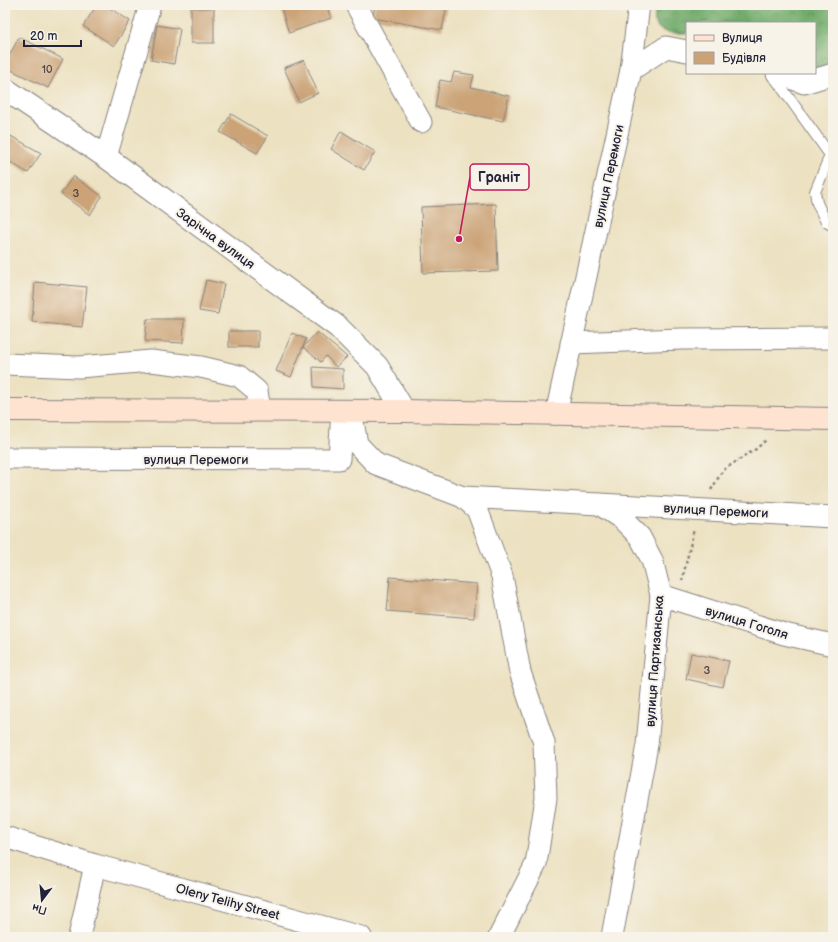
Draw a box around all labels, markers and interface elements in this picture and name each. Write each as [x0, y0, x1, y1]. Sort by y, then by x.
scale bar [24, 22, 81, 48]
legend [686, 22, 816, 74]
text: 20 m [30, 29, 57, 44]
text: Вулиця [722, 31, 763, 46]
text: Будівля [722, 51, 766, 66]
house number: 10 [42, 63, 53, 76]
street label: вулиця Перемоги [590, 123, 628, 229]
callout: Граніт [470, 164, 529, 190]
text: Граніт [478, 169, 521, 186]
house number: 3 [73, 187, 80, 200]
street label: Зарічна вулиця [173, 205, 258, 273]
street label: вулиця Перемоги [143, 452, 249, 468]
street label: вулиця Перемоги [663, 500, 769, 522]
street label: вулиця Партизанська [642, 594, 668, 728]
street label: вулиця Гоголя [703, 603, 790, 643]
house number: 3 [704, 664, 711, 677]
north arrow [22, 880, 62, 920]
street label: Oleny Telihy Street [174, 880, 282, 924]
text: Пн [31, 901, 48, 917]

